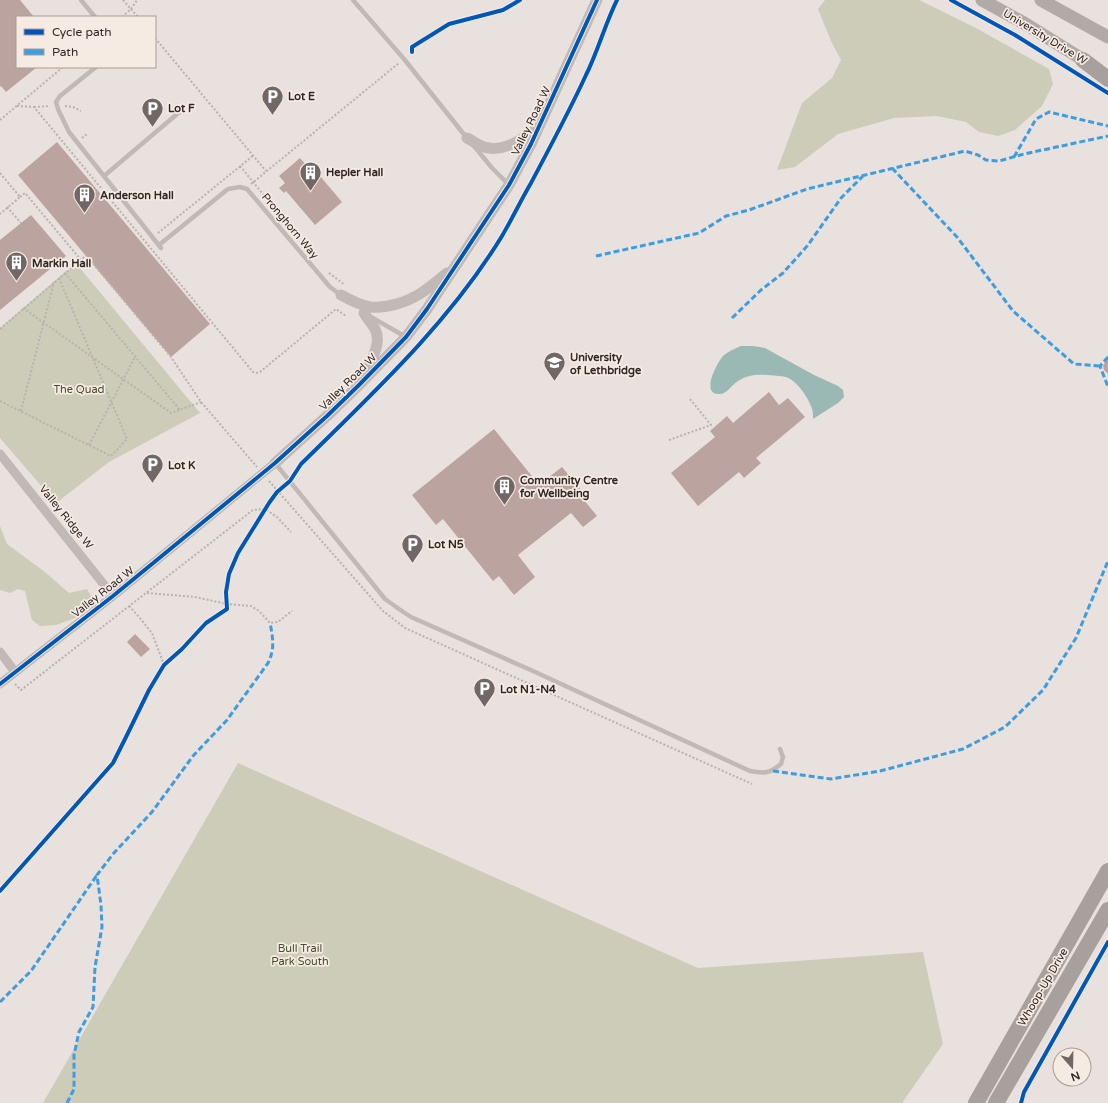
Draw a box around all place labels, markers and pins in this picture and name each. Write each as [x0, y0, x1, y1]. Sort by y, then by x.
parking icon: Lot E [260, 83, 286, 116]
place label: Lot E [288, 90, 315, 103]
parking icon: Lot F [140, 95, 166, 128]
place label: Lot F [168, 102, 195, 115]
building icon: Hepler Hall [297, 159, 323, 192]
place label: Hepler Hall [326, 166, 384, 180]
building icon: Anderson Hall [72, 182, 98, 215]
place label: Anderson Hall [100, 189, 174, 202]
building icon: Markin Hall [4, 250, 30, 283]
place label: Markin Hall [32, 257, 92, 270]
school or university icon: University of Lethbridge [541, 350, 567, 383]
place label: University of Lethbridge [570, 351, 642, 378]
parking icon: Lot K [140, 452, 166, 485]
place label: Lot K [168, 459, 196, 472]
building icon: Community Centre for Wellbeing [492, 473, 518, 506]
place label: Community Centre for Wellbeing [519, 474, 619, 501]
parking icon: Lot N5 [399, 531, 425, 564]
place label: Lot N5 [428, 538, 464, 551]
parking icon: Lot N1-N4 [471, 676, 497, 709]
place label: Lot N1-N4 [500, 683, 556, 696]

